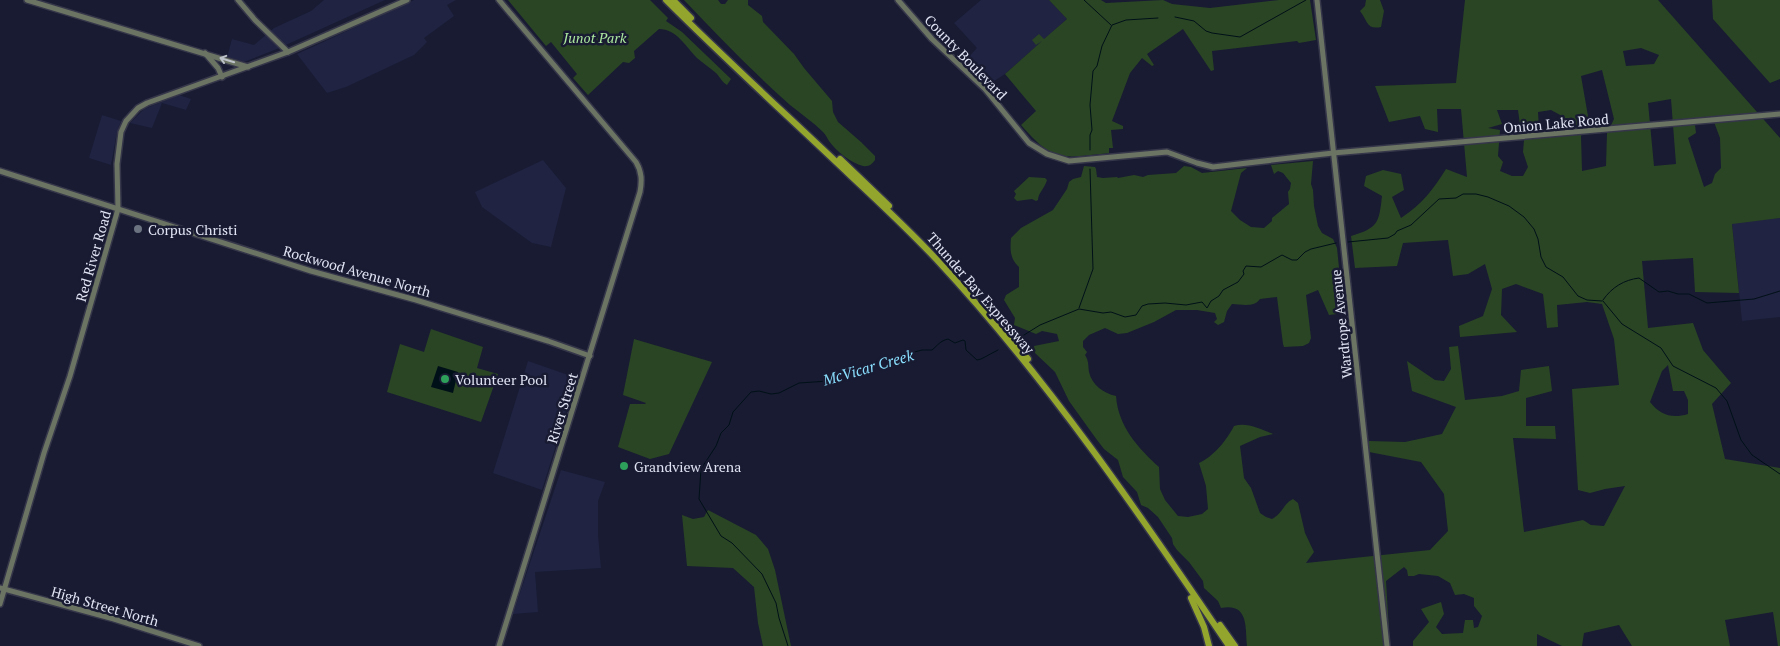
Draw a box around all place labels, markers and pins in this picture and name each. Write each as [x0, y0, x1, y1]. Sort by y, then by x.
place label: Corpus Christi [148, 220, 238, 239]
marker: Corpus Christi [132, 223, 144, 235]
place label: Volunteer Pool [455, 370, 547, 389]
marker: Volunteer Pool [439, 373, 451, 385]
place label: Grandview Arena [634, 457, 741, 476]
marker: Grandview Arena [618, 460, 630, 472]

